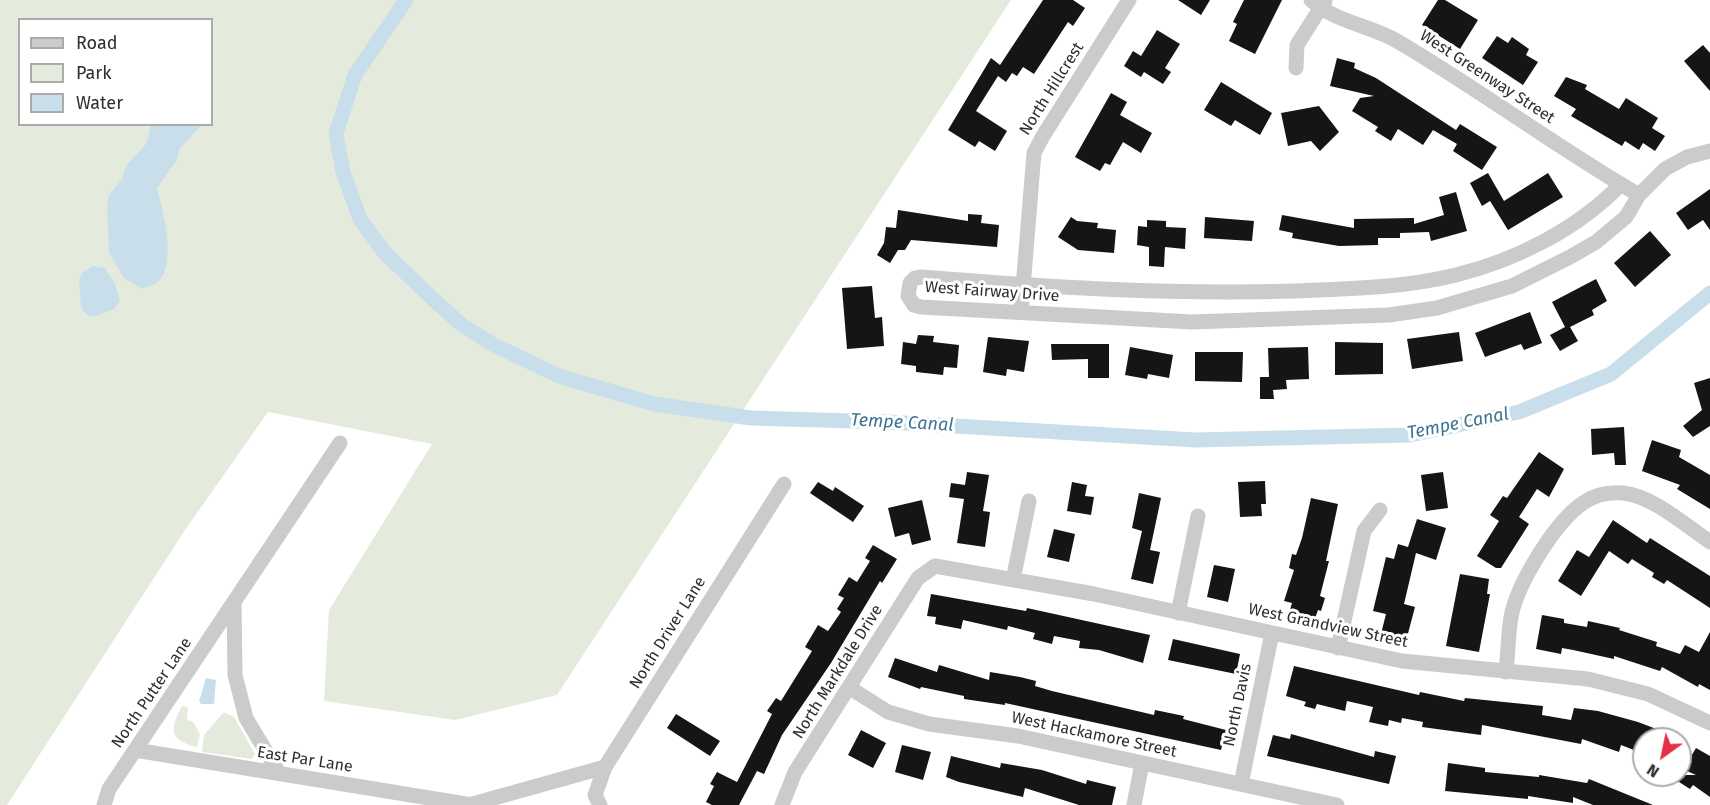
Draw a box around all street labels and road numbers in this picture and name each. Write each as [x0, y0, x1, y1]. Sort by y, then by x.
street label: West Greenway Street [1416, 26, 1558, 128]
street label: North Hillcrest [1016, 39, 1088, 139]
street label: West Fairway Drive [924, 278, 1060, 306]
street label: North Driver Lane [626, 573, 710, 693]
street label: West Grandview Street [1246, 600, 1410, 652]
street label: North Markdale Drive [789, 601, 887, 743]
street label: North Putter Lane [108, 634, 196, 752]
street label: North Davis [1220, 662, 1256, 748]
street label: West Hackamore Street [1010, 708, 1178, 762]
street label: East Par Lane [256, 743, 354, 777]

